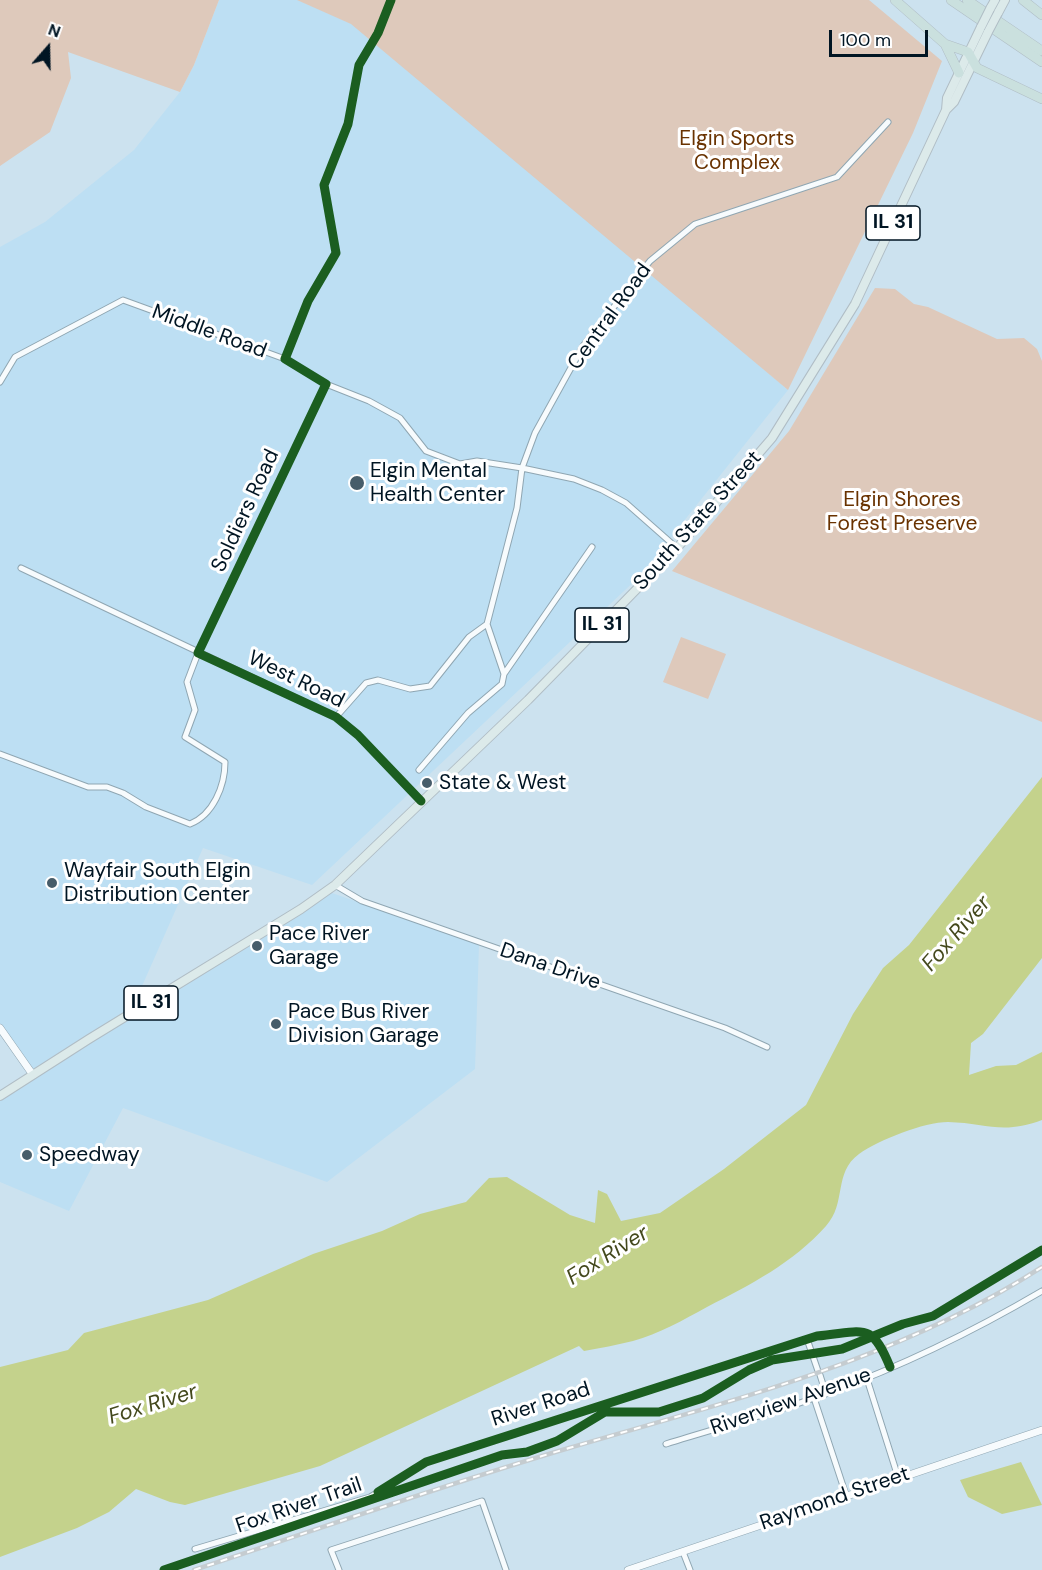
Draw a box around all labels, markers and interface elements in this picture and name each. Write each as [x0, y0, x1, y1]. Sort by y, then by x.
north arrow [18, 18, 78, 78]
scale bar [832, 18, 931, 56]
text: N [45, 19, 63, 42]
text: 100 m [840, 28, 891, 52]
park label: Elgin Sports Complex [679, 126, 795, 176]
road number: IL 31 [866, 206, 920, 240]
street label: Central Road [563, 259, 657, 375]
street label: Middle Road [148, 300, 270, 364]
street label: Soldiers Road [207, 446, 285, 576]
street label: South State Street [629, 446, 767, 596]
place label: Elgin Mental Health Center [370, 458, 505, 508]
marker: Elgin Mental Health Center [348, 474, 366, 492]
park label: Elgin Shores Forest Preserve [827, 487, 977, 537]
road number: IL 31 [575, 608, 629, 642]
street label: West Road [244, 646, 348, 714]
place label: State & West [439, 770, 566, 796]
marker: State & West [420, 776, 434, 790]
place label: Wayfair South Elgin Distribution Center [64, 858, 251, 908]
marker: Wayfair South Elgin Distribution Center [45, 876, 59, 890]
water label: Fox River [917, 891, 997, 977]
place label: Pace River Garage [269, 921, 369, 971]
street label: Dana Drive [496, 938, 604, 996]
marker: Pace River Garage [250, 939, 264, 953]
road number: IL 31 [124, 986, 178, 1020]
place label: Pace Bus River Division Garage [288, 999, 439, 1049]
marker: Pace Bus River Division Garage [269, 1017, 283, 1031]
place label: Speedway [39, 1142, 140, 1168]
marker: Speedway [20, 1148, 34, 1162]
water label: Fox River [562, 1221, 654, 1291]
street label: Riverview Avenue [707, 1363, 875, 1441]
street label: River Road [488, 1377, 594, 1433]
water label: Fox River [105, 1379, 201, 1431]
street label: Raymond Street [757, 1462, 913, 1536]
street label: Fox River Trail [233, 1473, 365, 1539]

